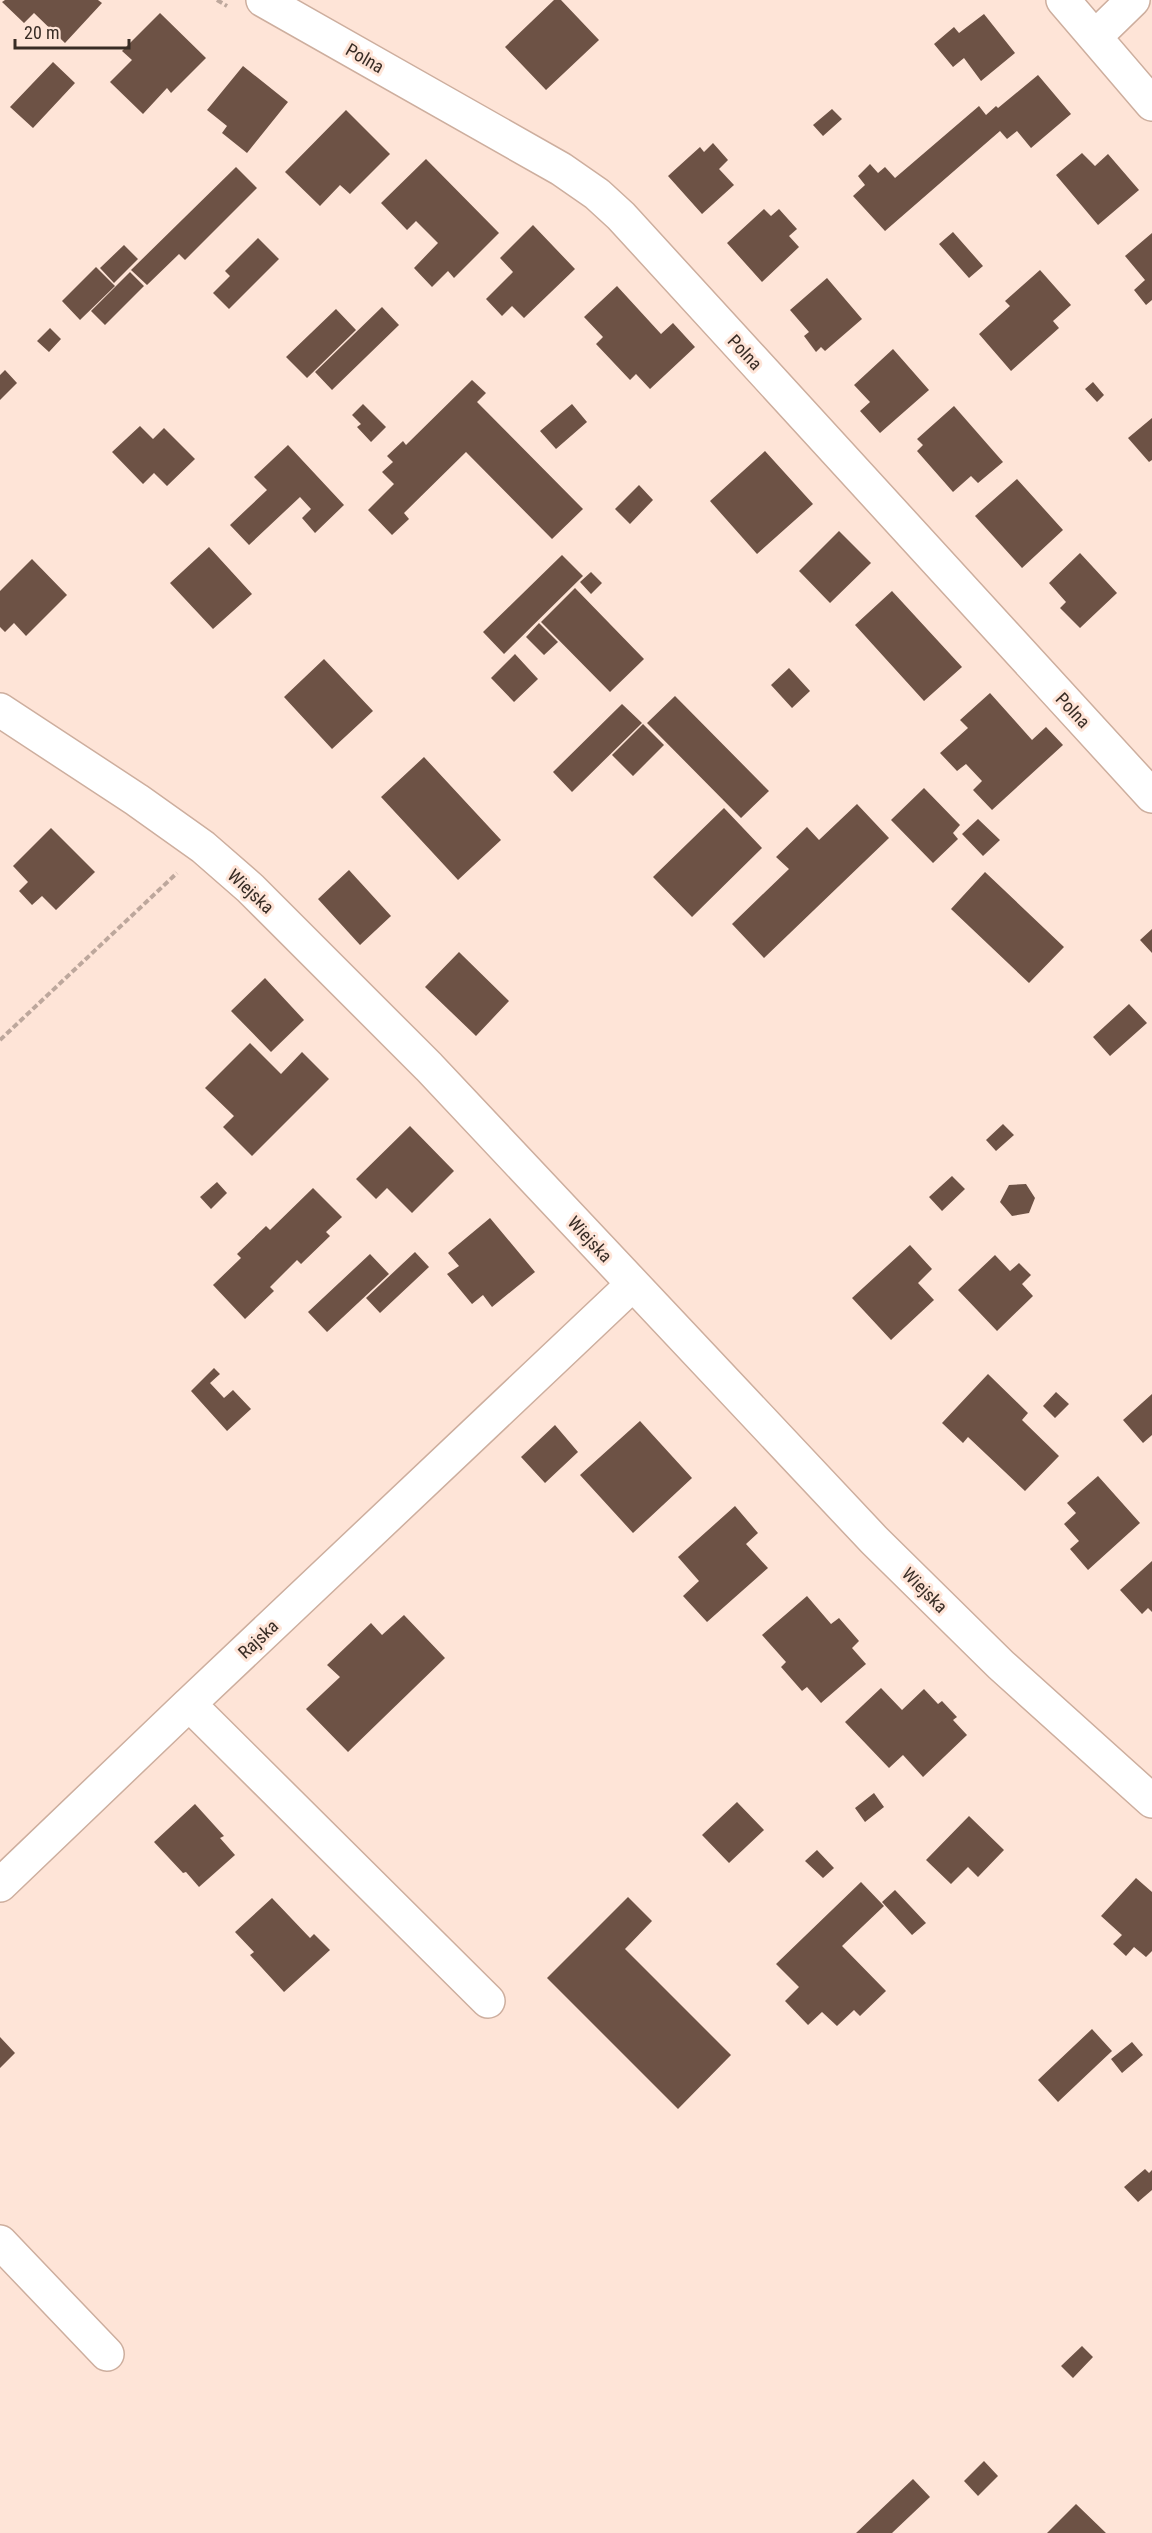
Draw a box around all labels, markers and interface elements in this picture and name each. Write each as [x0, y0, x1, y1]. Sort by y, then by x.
scale bar [15, 12, 129, 50]
text: 20 m [24, 22, 59, 43]
street label: Polna [342, 39, 388, 77]
street label: Polna [724, 330, 766, 374]
street label: Polna [1052, 688, 1094, 732]
street label: Wiejska [224, 864, 278, 918]
street label: Wiejska [563, 1212, 617, 1266]
street label: Wiejska [898, 1563, 952, 1617]
street label: Rajska [234, 1615, 282, 1663]

